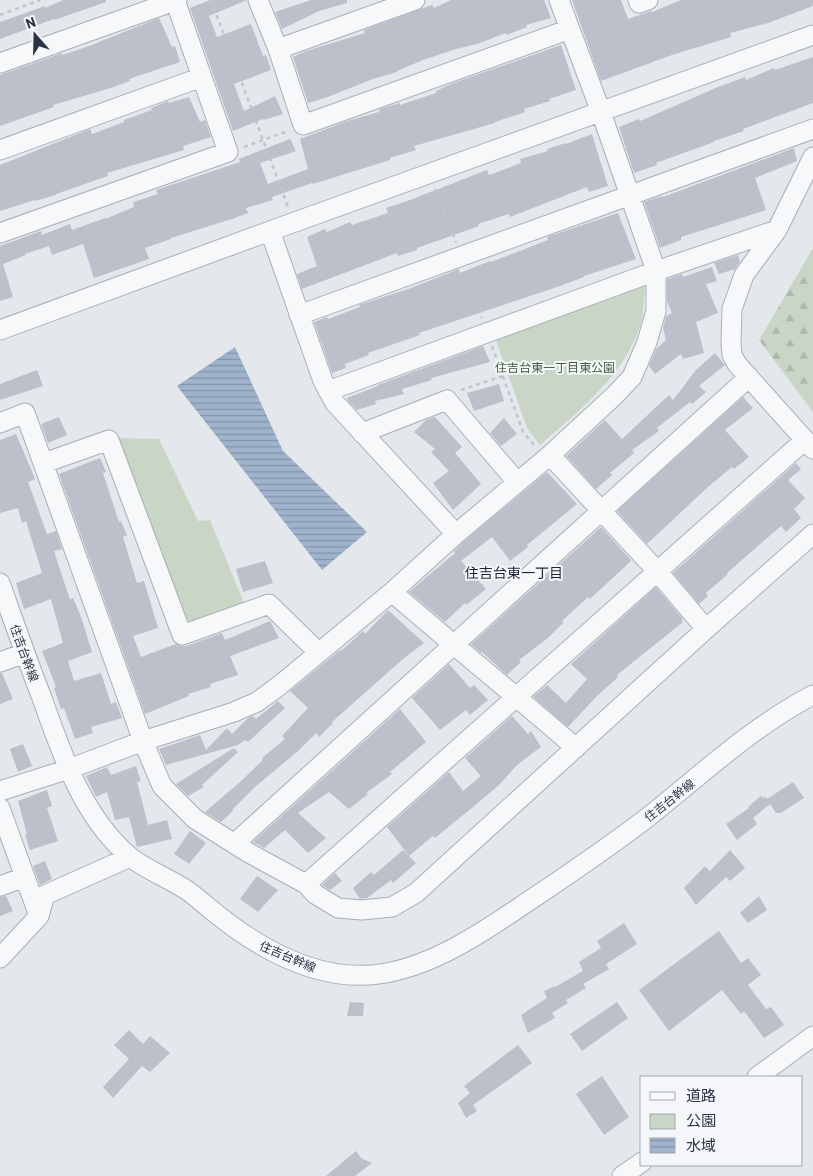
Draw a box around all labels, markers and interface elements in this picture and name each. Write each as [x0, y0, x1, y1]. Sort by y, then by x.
north arrow [10, 10, 60, 60]
text: N [23, 13, 38, 32]
park label: 住吉台東一丁目東公園 [495, 360, 615, 374]
district label: 住吉台東一丁目 [465, 564, 563, 581]
street label: 住吉台幹線 [8, 622, 42, 684]
street label: 住吉台幹線 [641, 776, 697, 824]
street label: 住吉台幹線 [258, 938, 318, 974]
legend [640, 1076, 803, 1166]
text: 道路 [686, 1086, 716, 1104]
text: 公園 [686, 1111, 716, 1129]
text: 水域 [686, 1136, 716, 1154]

